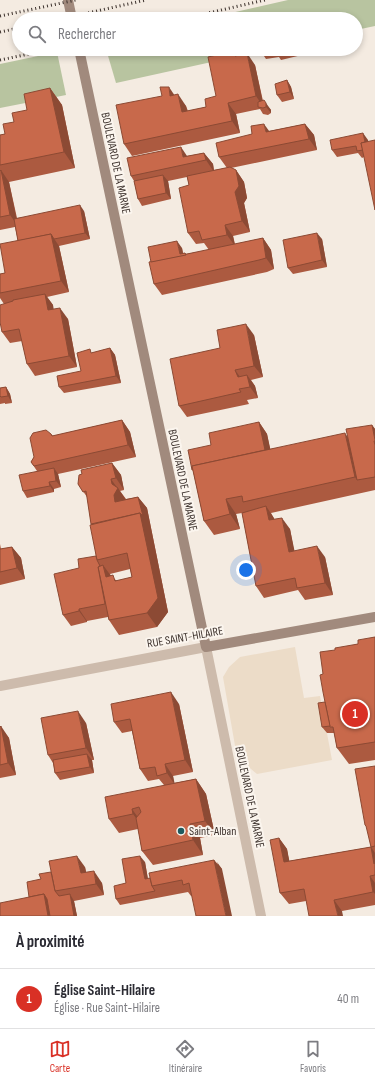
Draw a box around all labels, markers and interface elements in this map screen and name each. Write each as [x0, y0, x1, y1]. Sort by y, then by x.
search box [12, 12, 363, 56]
icon: search [26, 23, 48, 45]
text: Rechercher [58, 25, 116, 44]
street label: BOULEVARD DE LA MARNE [97, 111, 134, 215]
street label: BOULEVARD DE LA MARNE [164, 428, 201, 532]
your location [236, 560, 256, 580]
street label: RUE SAINT-HILAIRE [146, 623, 224, 652]
pin: 1 [342, 699, 368, 729]
street label: BOULEVARD DE LA MARNE [231, 745, 268, 849]
place label: Saint-Alban [189, 824, 236, 839]
marker: Saint-Alban [176, 826, 186, 836]
text: À proximité [16, 932, 84, 952]
text: Église Saint-Hilaire [54, 981, 155, 1000]
text: 1 [26, 991, 32, 1007]
text: 40 m [337, 991, 359, 1007]
text: Église · Rue Saint-Hilaire [54, 1000, 160, 1016]
tab: Carte [49, 1038, 71, 1075]
tab: Itinéraire [169, 1038, 202, 1075]
tab: Favoris [300, 1038, 326, 1075]

